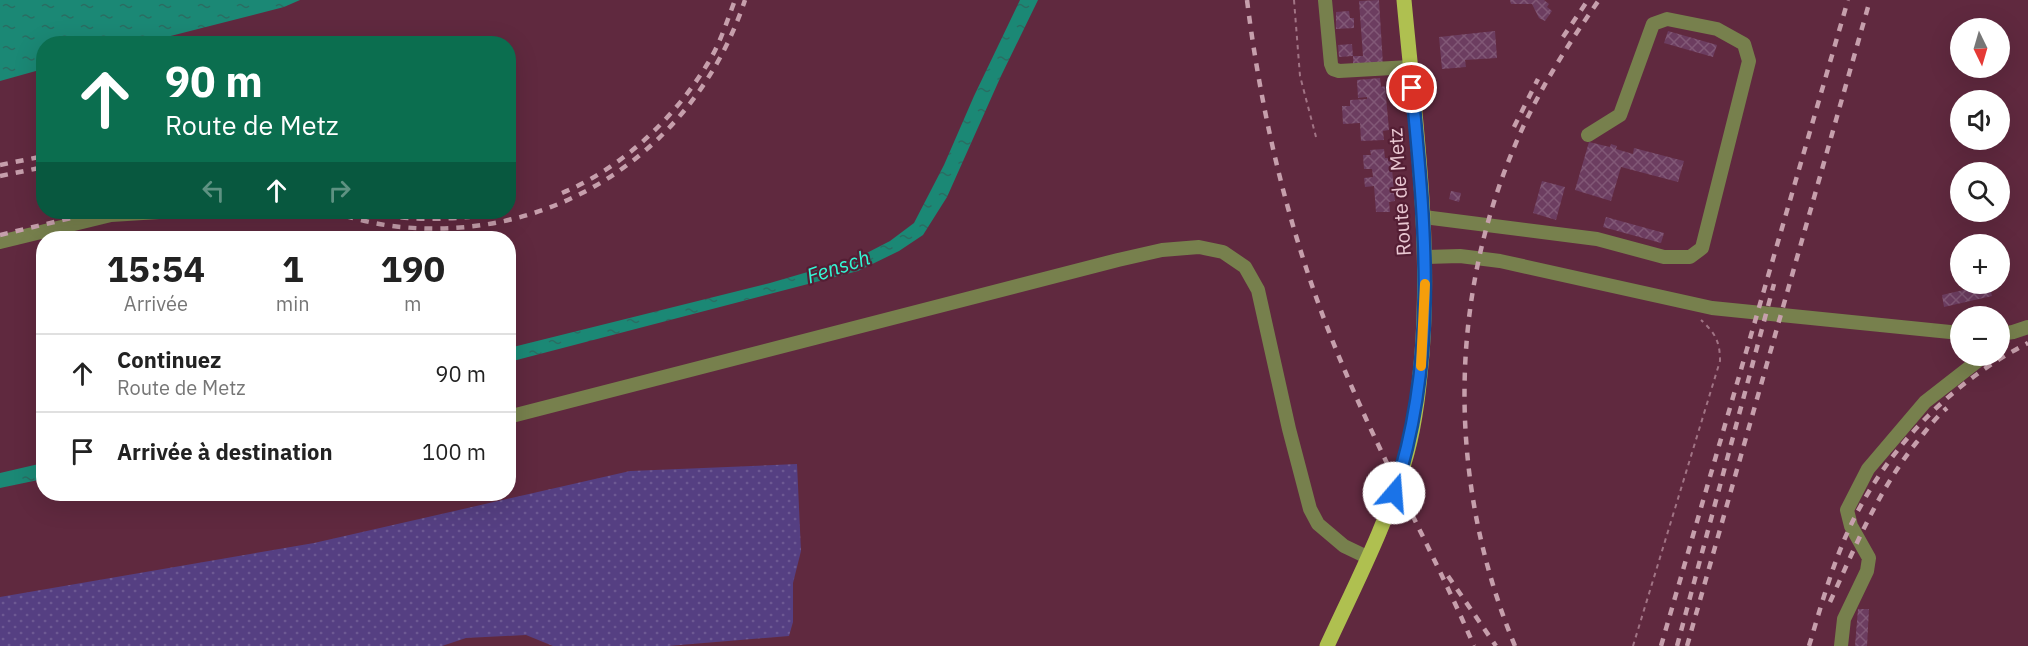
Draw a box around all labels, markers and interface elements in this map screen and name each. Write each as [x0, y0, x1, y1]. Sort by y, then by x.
north arrow [1950, 18, 2010, 78]
map controls [1950, 18, 2010, 366]
text: 90 m [165, 54, 263, 109]
icon: ahead [66, 60, 144, 138]
pin [1386, 62, 1437, 113]
icon: arrive [1395, 71, 1428, 104]
button: sound [1950, 90, 2010, 150]
text: Route de Metz [165, 107, 339, 142]
street label: Route de Metz [1381, 127, 1417, 257]
button: search [1950, 162, 2010, 222]
icon: left [197, 174, 230, 207]
icon: ahead [260, 174, 293, 207]
icon: right [323, 174, 356, 207]
button: + [1950, 234, 2010, 294]
water label: Fensch [803, 243, 873, 289]
text: 15:54 [107, 245, 205, 292]
text: 1 [282, 245, 304, 292]
text: 190 [380, 245, 445, 292]
text: Arrivée [124, 290, 188, 317]
text: min [276, 290, 310, 317]
text: m [404, 290, 422, 317]
button: − [1950, 306, 2010, 366]
text: Continuez [117, 345, 221, 374]
icon: ahead [66, 357, 99, 390]
text: 90 m [435, 359, 486, 388]
text: Route de Metz [117, 374, 246, 401]
icon: arrive [66, 435, 99, 468]
text: Arrivée à destination [117, 437, 333, 466]
text: 100 m [422, 437, 486, 466]
position arrow [1362, 461, 1426, 525]

